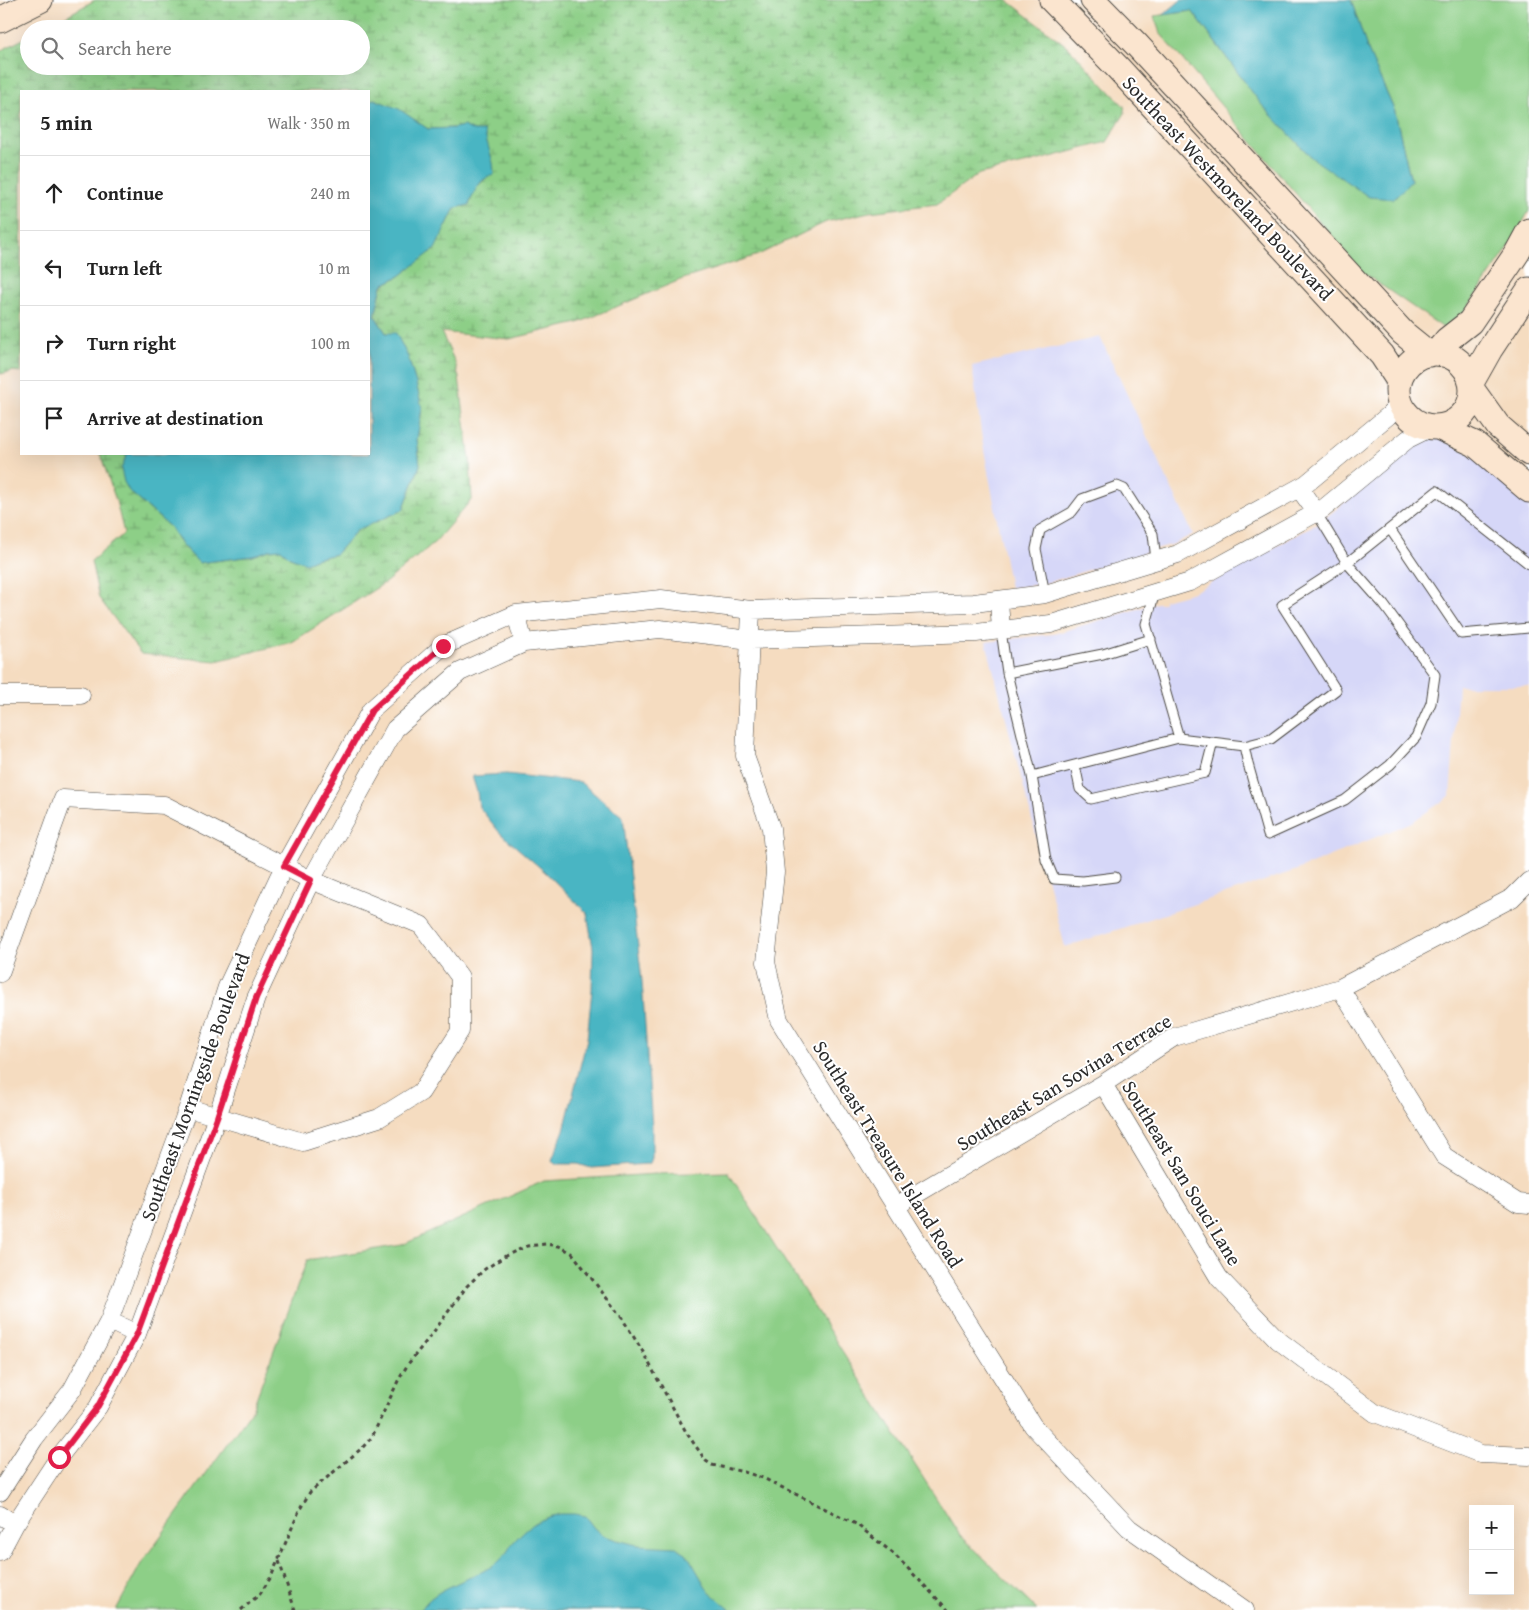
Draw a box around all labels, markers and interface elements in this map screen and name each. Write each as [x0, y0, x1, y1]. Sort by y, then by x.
search box [20, 20, 370, 75]
icon: search [38, 34, 66, 62]
text: Search here [78, 34, 172, 62]
street label: Southeast Westmoreland Boulevard [1116, 69, 1341, 307]
text: 5 min [40, 107, 92, 138]
text: Walk · 350 m [267, 111, 350, 135]
icon: ahead [40, 179, 68, 207]
text: Continue [87, 179, 164, 207]
text: 240 m [310, 181, 350, 205]
icon: left [40, 254, 68, 282]
text: Turn left [87, 254, 162, 282]
text: 10 m [318, 256, 350, 280]
icon: right [40, 329, 68, 357]
text: Turn right [87, 329, 176, 357]
text: 100 m [310, 331, 350, 355]
icon: arrive [40, 404, 68, 432]
text: Arrive at destination [87, 404, 263, 432]
route end [432, 635, 455, 658]
street label: Southeast Morningside Boulevard [132, 948, 257, 1225]
street label: Southeast San Sovina Terrace [951, 1006, 1177, 1157]
street label: Southeast Treasure Island Road [806, 1034, 971, 1273]
street label: Southeast San Souci Lane [1115, 1075, 1249, 1271]
route start [48, 1446, 71, 1469]
map controls [1469, 1505, 1514, 1595]
button: + [1469, 1505, 1514, 1550]
button: − [1469, 1550, 1514, 1595]

